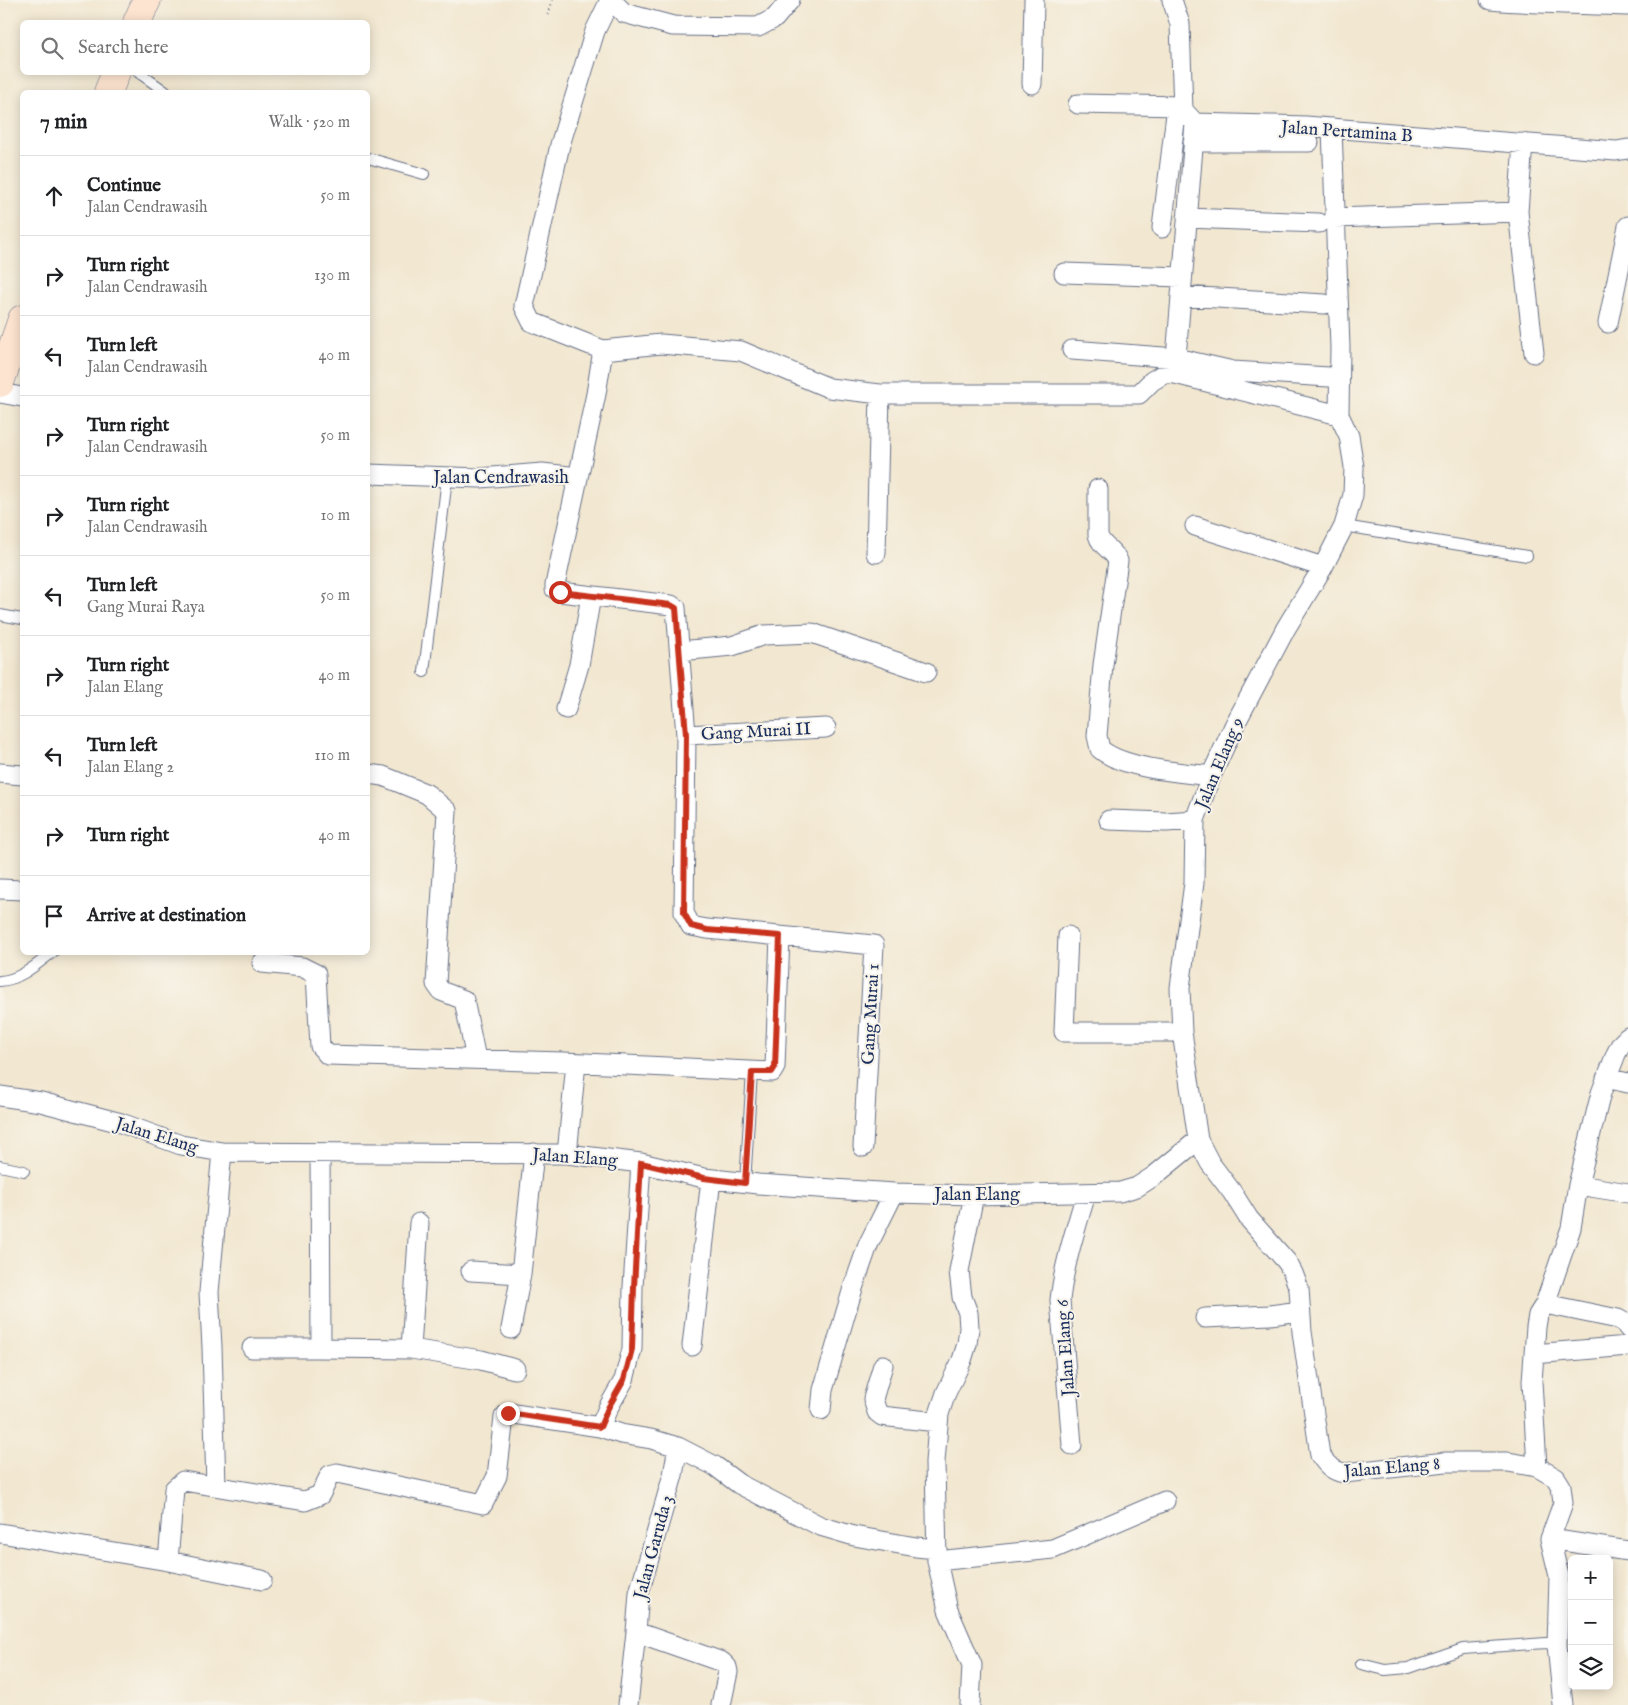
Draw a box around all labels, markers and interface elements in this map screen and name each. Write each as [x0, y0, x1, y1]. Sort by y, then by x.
search box [20, 20, 370, 75]
icon: search [38, 34, 66, 62]
text: Search here [78, 36, 169, 60]
text: 7 min [40, 109, 87, 136]
text: Walk · 520 m [268, 113, 350, 133]
street label: Jalan Pertamina B [1278, 116, 1414, 149]
text: Continue [87, 174, 161, 198]
icon: ahead [40, 182, 68, 210]
text: 50 m [321, 186, 350, 206]
text: Jalan Cendrawasih [87, 198, 208, 218]
text: Turn right [87, 254, 169, 278]
icon: right [40, 262, 68, 290]
text: 130 m [314, 266, 350, 286]
text: Jalan Cendrawasih [87, 278, 208, 298]
text: Turn left [87, 334, 158, 358]
icon: left [40, 342, 68, 370]
text: 40 m [318, 346, 350, 366]
text: Jalan Cendrawasih [87, 358, 208, 378]
text: Turn right [87, 414, 169, 438]
icon: right [40, 422, 68, 450]
text: 50 m [321, 426, 350, 446]
text: Jalan Cendrawasih [87, 438, 208, 458]
street label: Jalan Cendrawasih [431, 467, 569, 490]
text: Turn right [87, 494, 169, 518]
icon: right [40, 502, 68, 530]
text: 10 m [320, 506, 350, 526]
text: Jalan Cendrawasih [87, 518, 208, 538]
text: Turn left [87, 574, 158, 598]
route start [549, 581, 572, 604]
icon: left [40, 582, 68, 610]
text: 50 m [321, 586, 350, 606]
text: Gang Murai Raya [87, 598, 205, 618]
text: Turn right [87, 654, 169, 678]
icon: right [40, 662, 68, 690]
text: 40 m [318, 666, 350, 686]
text: Jalan Elang [87, 678, 163, 698]
street label: Jalan Elang 9 [1190, 714, 1250, 815]
street label: Gang Murai II [701, 718, 812, 747]
text: Turn left [87, 734, 158, 758]
icon: left [40, 742, 68, 770]
text: 110 m [314, 746, 350, 766]
text: Jalan Elang 2 [87, 758, 174, 778]
icon: right [40, 822, 68, 850]
text: Turn right [87, 824, 169, 848]
text: 40 m [318, 826, 350, 846]
icon: arrive [40, 902, 68, 930]
text: Arrive at destination [87, 904, 246, 928]
street label: Gang Murai 1 [857, 963, 886, 1065]
street label: Jalan Elang [110, 1112, 201, 1160]
street label: Jalan Elang [529, 1144, 619, 1173]
street label: Jalan Elang [932, 1184, 1020, 1207]
street label: Jalan Elang 6 [1052, 1298, 1081, 1399]
route end [497, 1402, 520, 1425]
street label: Jalan Elang 8 [1341, 1453, 1441, 1484]
street label: Jalan Garuda 3 [629, 1493, 679, 1604]
map controls [1568, 1555, 1613, 1690]
button: + [1568, 1555, 1613, 1600]
button: − [1568, 1600, 1613, 1645]
button: layers [1568, 1645, 1613, 1690]

